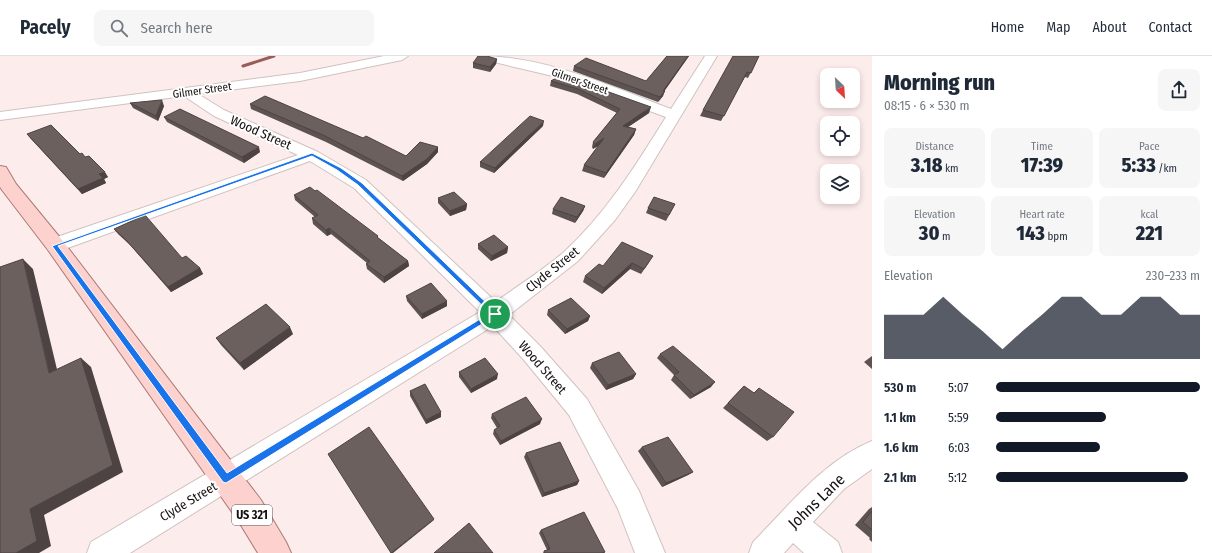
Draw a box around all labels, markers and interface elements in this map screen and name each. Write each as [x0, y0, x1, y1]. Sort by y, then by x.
search box [94, 10, 374, 46]
text: Pacely [20, 16, 70, 39]
icon: search [108, 17, 130, 39]
text: Search here [140, 19, 213, 37]
text: Home [991, 19, 1024, 36]
text: Map [1046, 19, 1070, 36]
text: About [1092, 19, 1127, 36]
text: Contact [1149, 19, 1192, 36]
street label: Gilmer Street [550, 66, 610, 97]
north arrow [820, 68, 860, 108]
map controls [820, 68, 860, 204]
text: Morning run [884, 69, 995, 96]
button: share [1158, 69, 1200, 111]
street label: Gilmer Street [172, 80, 233, 101]
text: 08:15 · 6 × 530 m [884, 98, 969, 113]
street label: Wood Street [228, 112, 294, 153]
button: locate [820, 116, 860, 156]
text: Distance [915, 140, 954, 153]
text: Time [1031, 140, 1053, 153]
text: Pace [1139, 140, 1160, 153]
text: 3.18 [911, 153, 942, 177]
text: 17:39 [1021, 153, 1063, 177]
text: 5:33 [1122, 153, 1156, 177]
text: km [942, 162, 959, 175]
text: /km [1156, 162, 1177, 175]
button: layers [820, 164, 860, 204]
text: Elevation [914, 208, 955, 221]
text: Heart rate [1019, 208, 1065, 221]
text: kcal [1140, 208, 1158, 221]
text: 30 [919, 221, 939, 245]
text: 143 [1016, 221, 1045, 245]
text: 221 [1136, 221, 1163, 245]
text: m [939, 230, 951, 243]
text: bpm [1045, 230, 1068, 243]
street label: Clyde Street [523, 243, 582, 295]
text: Elevation [884, 268, 933, 283]
text: 230–233 m [1146, 268, 1200, 283]
pin [478, 297, 512, 331]
icon: arrive [484, 303, 506, 325]
street label: Wood Street [516, 338, 570, 397]
text: 530 m [884, 380, 916, 395]
text: 5:07 [948, 380, 969, 395]
text: 1.1 km [884, 410, 916, 425]
text: 5:59 [948, 410, 969, 425]
text: 1.6 km [884, 440, 918, 455]
text: 6:03 [948, 440, 970, 455]
street label: Johns Lane [784, 470, 849, 533]
text: 2.1 km [884, 470, 916, 485]
text: 5:12 [948, 470, 967, 485]
street label: Clyde Street [157, 478, 220, 524]
road number: US 321 [232, 505, 272, 525]

